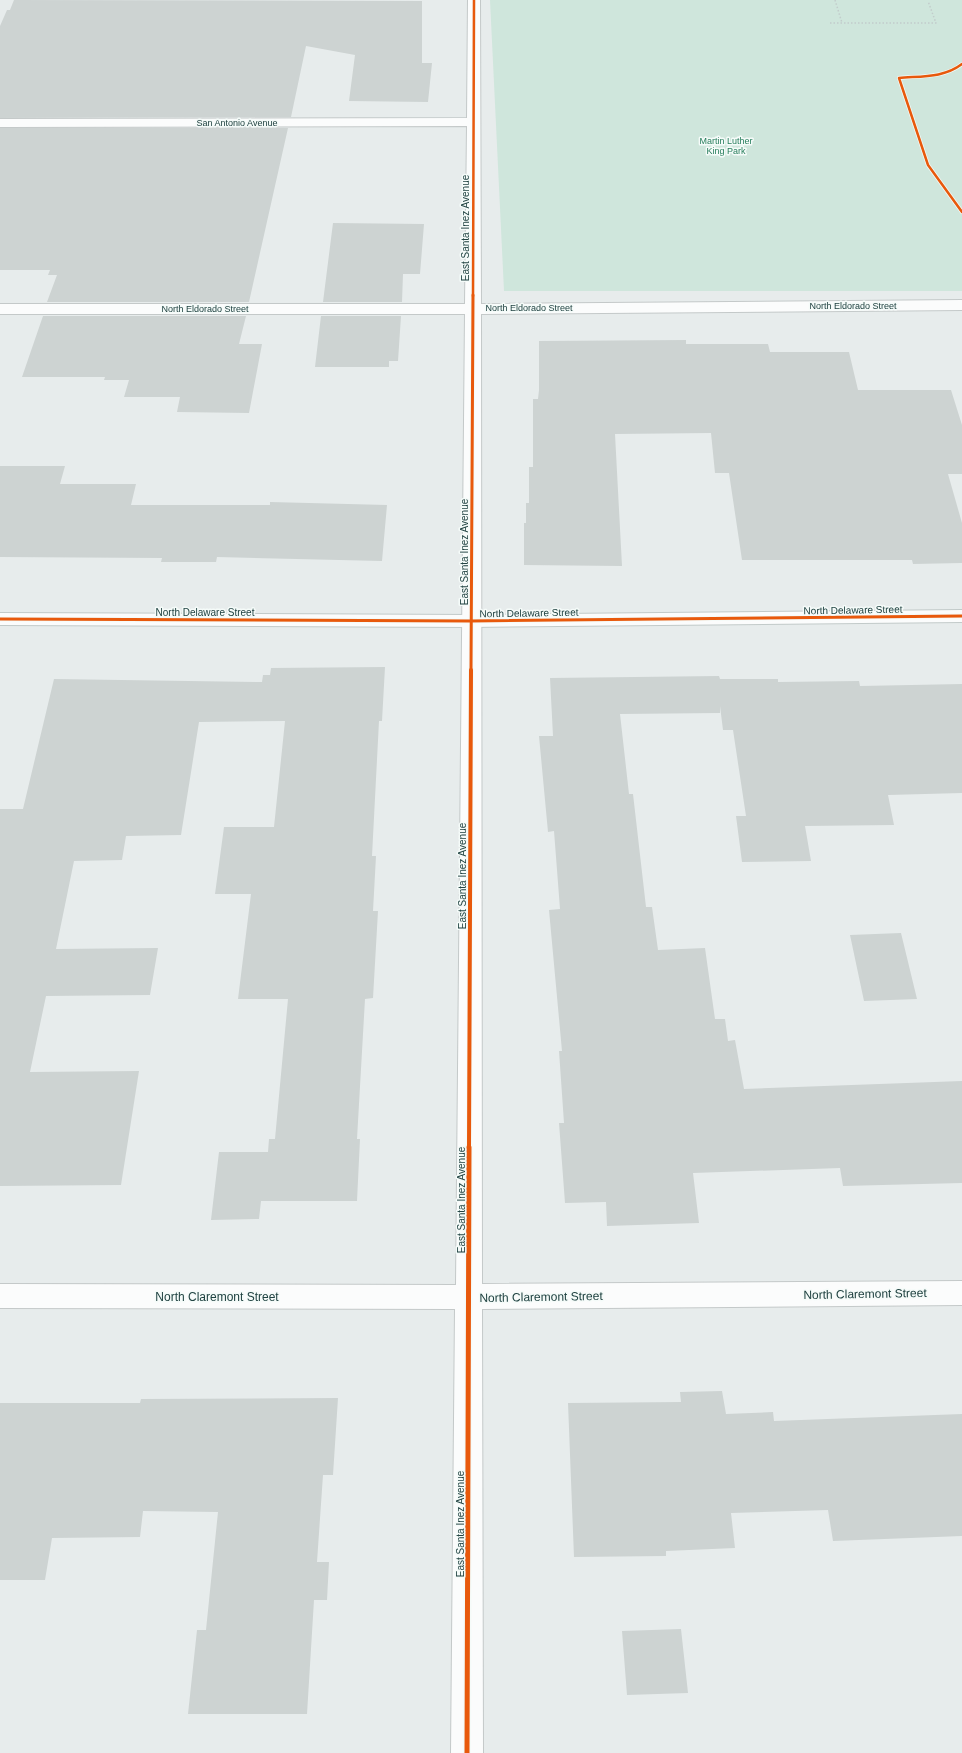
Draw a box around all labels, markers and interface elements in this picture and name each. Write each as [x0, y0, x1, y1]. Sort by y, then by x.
street label: San Antonio Avenue [197, 118, 277, 128]
park label: Martin Luther King Park [699, 136, 753, 156]
street label: East Santa Inez Avenue [460, 174, 471, 281]
street label: North Eldorado Street [809, 301, 897, 311]
street label: North Eldorado Street [485, 303, 573, 313]
street label: North Eldorado Street [161, 304, 249, 314]
street label: East Santa Inez Avenue [459, 498, 470, 605]
street label: North Delaware Street [803, 604, 903, 616]
street label: North Delaware Street [156, 607, 255, 618]
street label: North Delaware Street [479, 607, 579, 619]
street label: East Santa Inez Avenue [457, 822, 468, 929]
street label: East Santa Inez Avenue [456, 1146, 467, 1253]
street label: North Claremont Street [803, 1286, 927, 1302]
street label: North Claremont Street [479, 1289, 603, 1305]
street label: North Claremont Street [155, 1290, 279, 1304]
street label: East Santa Inez Avenue [455, 1470, 466, 1577]

